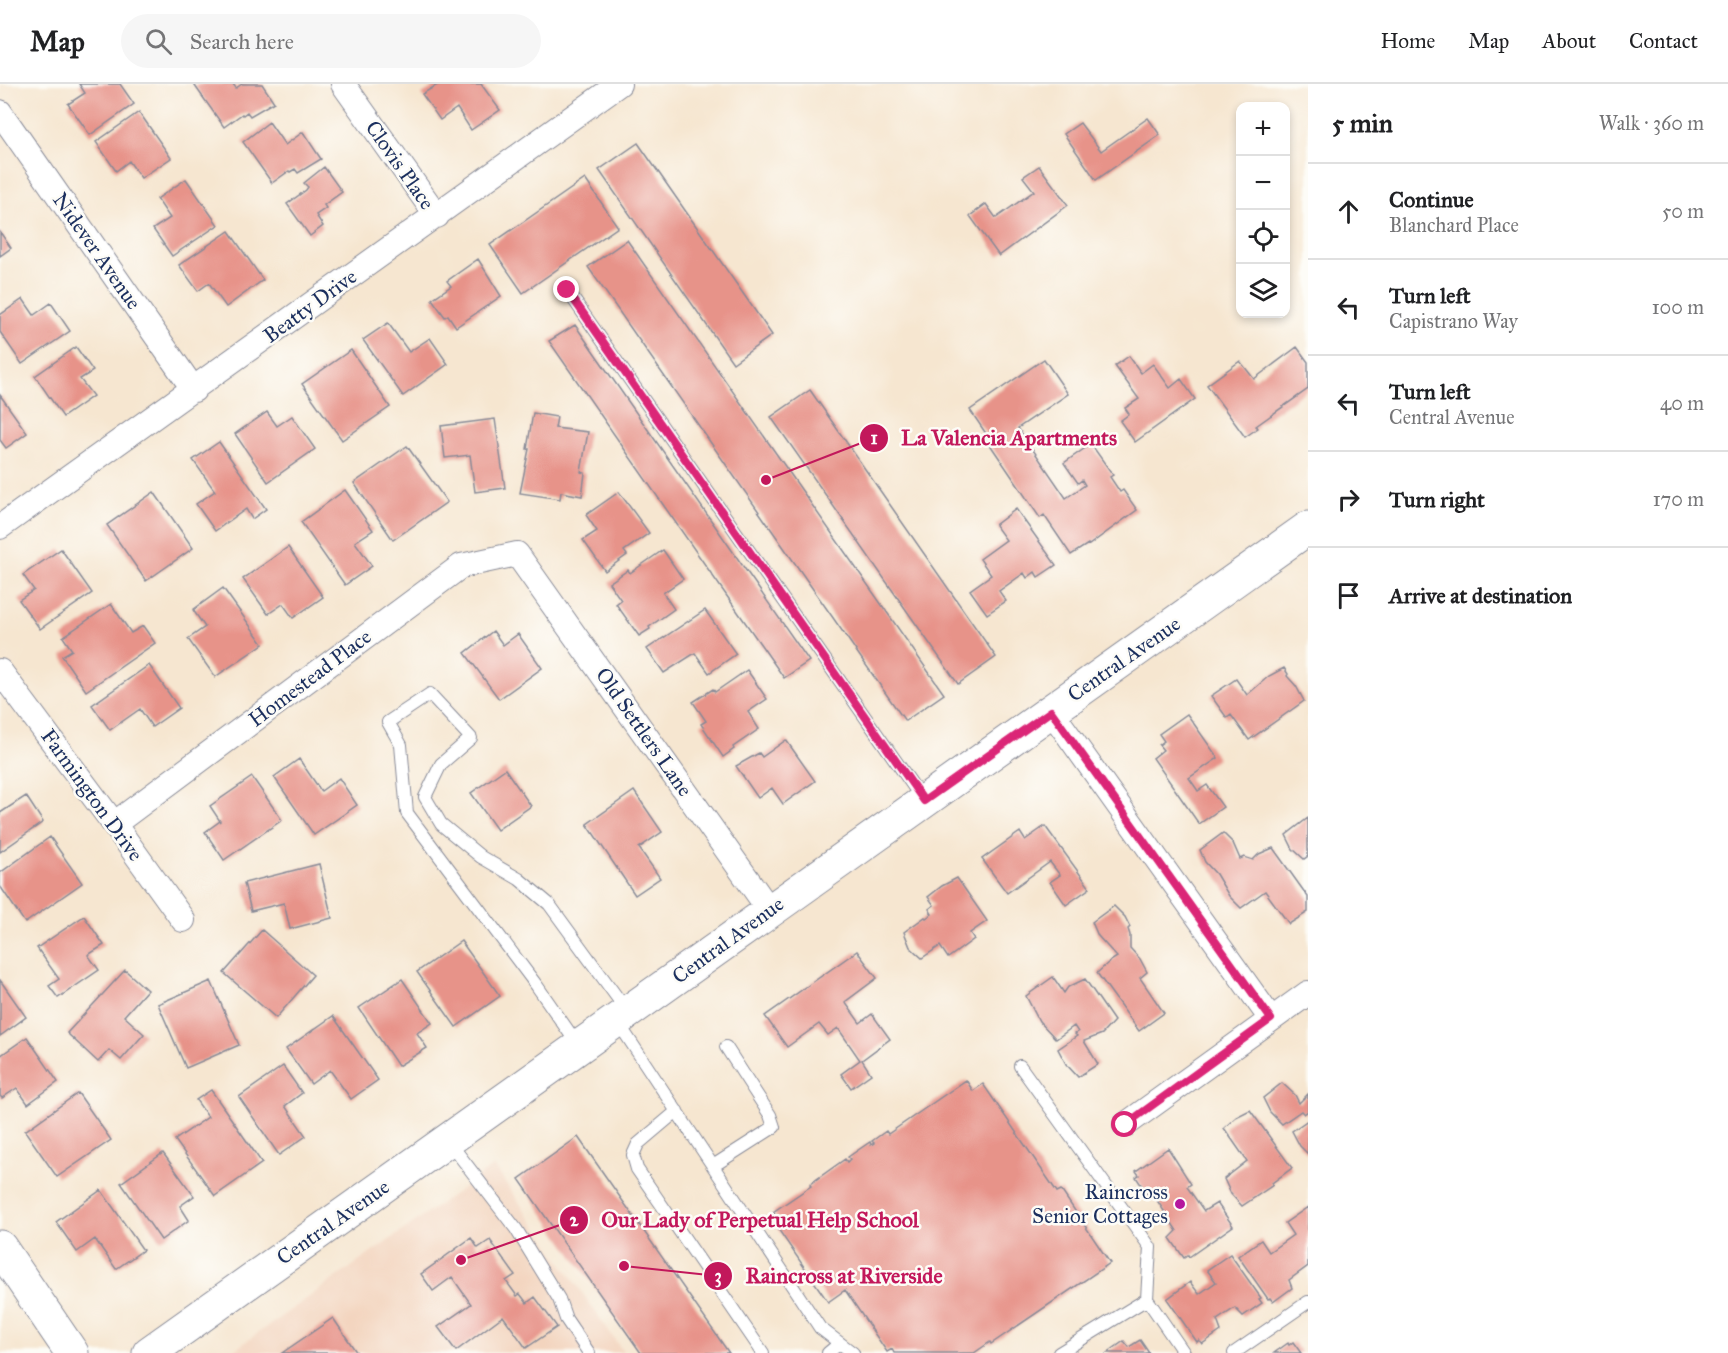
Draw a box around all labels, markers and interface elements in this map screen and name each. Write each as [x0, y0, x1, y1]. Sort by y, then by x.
search box [121, 14, 541, 68]
text: Map [30, 24, 85, 59]
icon: search [142, 25, 175, 58]
text: Search here [190, 28, 294, 55]
text: Home [1380, 28, 1435, 54]
text: Map [1468, 28, 1509, 54]
text: About [1542, 28, 1596, 54]
text: Contact [1629, 28, 1698, 54]
map controls [1236, 102, 1290, 318]
button: + [1236, 102, 1290, 156]
text: 5 min [1332, 107, 1393, 139]
text: Walk · 360 m [1599, 111, 1704, 135]
street label: Clovis Place [360, 115, 440, 215]
button: − [1236, 156, 1290, 210]
text: Continue [1389, 186, 1474, 213]
street label: Nidever Avenue [47, 188, 147, 315]
icon: ahead [1332, 195, 1365, 228]
text: 50 m [1662, 199, 1704, 223]
button: locate [1236, 210, 1290, 264]
text: Blanchard Place [1389, 213, 1519, 237]
street label: Beatty Drive [258, 263, 362, 349]
button: layers [1236, 264, 1290, 318]
route end [553, 276, 579, 302]
text: Turn left [1389, 282, 1471, 309]
icon: left [1332, 291, 1365, 324]
text: 100 m [1652, 295, 1704, 319]
text: Capistrano Way [1389, 309, 1518, 333]
text: Turn left [1389, 378, 1471, 405]
icon: left [1332, 387, 1365, 420]
text: 40 m [1660, 391, 1704, 415]
text: Central Avenue [1389, 405, 1515, 429]
callout: La Valencia Apartments [859, 418, 1129, 458]
text: La Valencia Apartments [901, 424, 1117, 451]
text: 1 [870, 427, 878, 449]
icon: right [1332, 483, 1365, 516]
text: Turn right [1389, 486, 1485, 513]
text: 170 m [1653, 487, 1704, 511]
icon: arrive [1332, 579, 1365, 612]
text: Arrive at destination [1389, 582, 1572, 609]
street label: Central Avenue [1063, 610, 1186, 707]
street label: Homestead Place [244, 623, 377, 733]
street label: Old Settlers Lane [590, 663, 698, 802]
street label: Farmington Drive [35, 724, 149, 866]
street label: Central Avenue [667, 891, 789, 989]
route start [1111, 1111, 1137, 1137]
street label: Central Avenue [272, 1173, 395, 1270]
place label: Raincross Senior Cottages [1032, 1179, 1168, 1229]
marker: Raincross Senior Cottages [1173, 1197, 1187, 1211]
callout: Our Lady of Perpetual Help School [559, 1200, 931, 1240]
text: Our Lady of Perpetual Help School [601, 1206, 920, 1233]
text: 2 [570, 1209, 580, 1231]
callout: Raincross at Riverside [703, 1256, 955, 1296]
text: Raincross at Riverside [745, 1262, 943, 1289]
text: 3 [714, 1265, 722, 1288]

